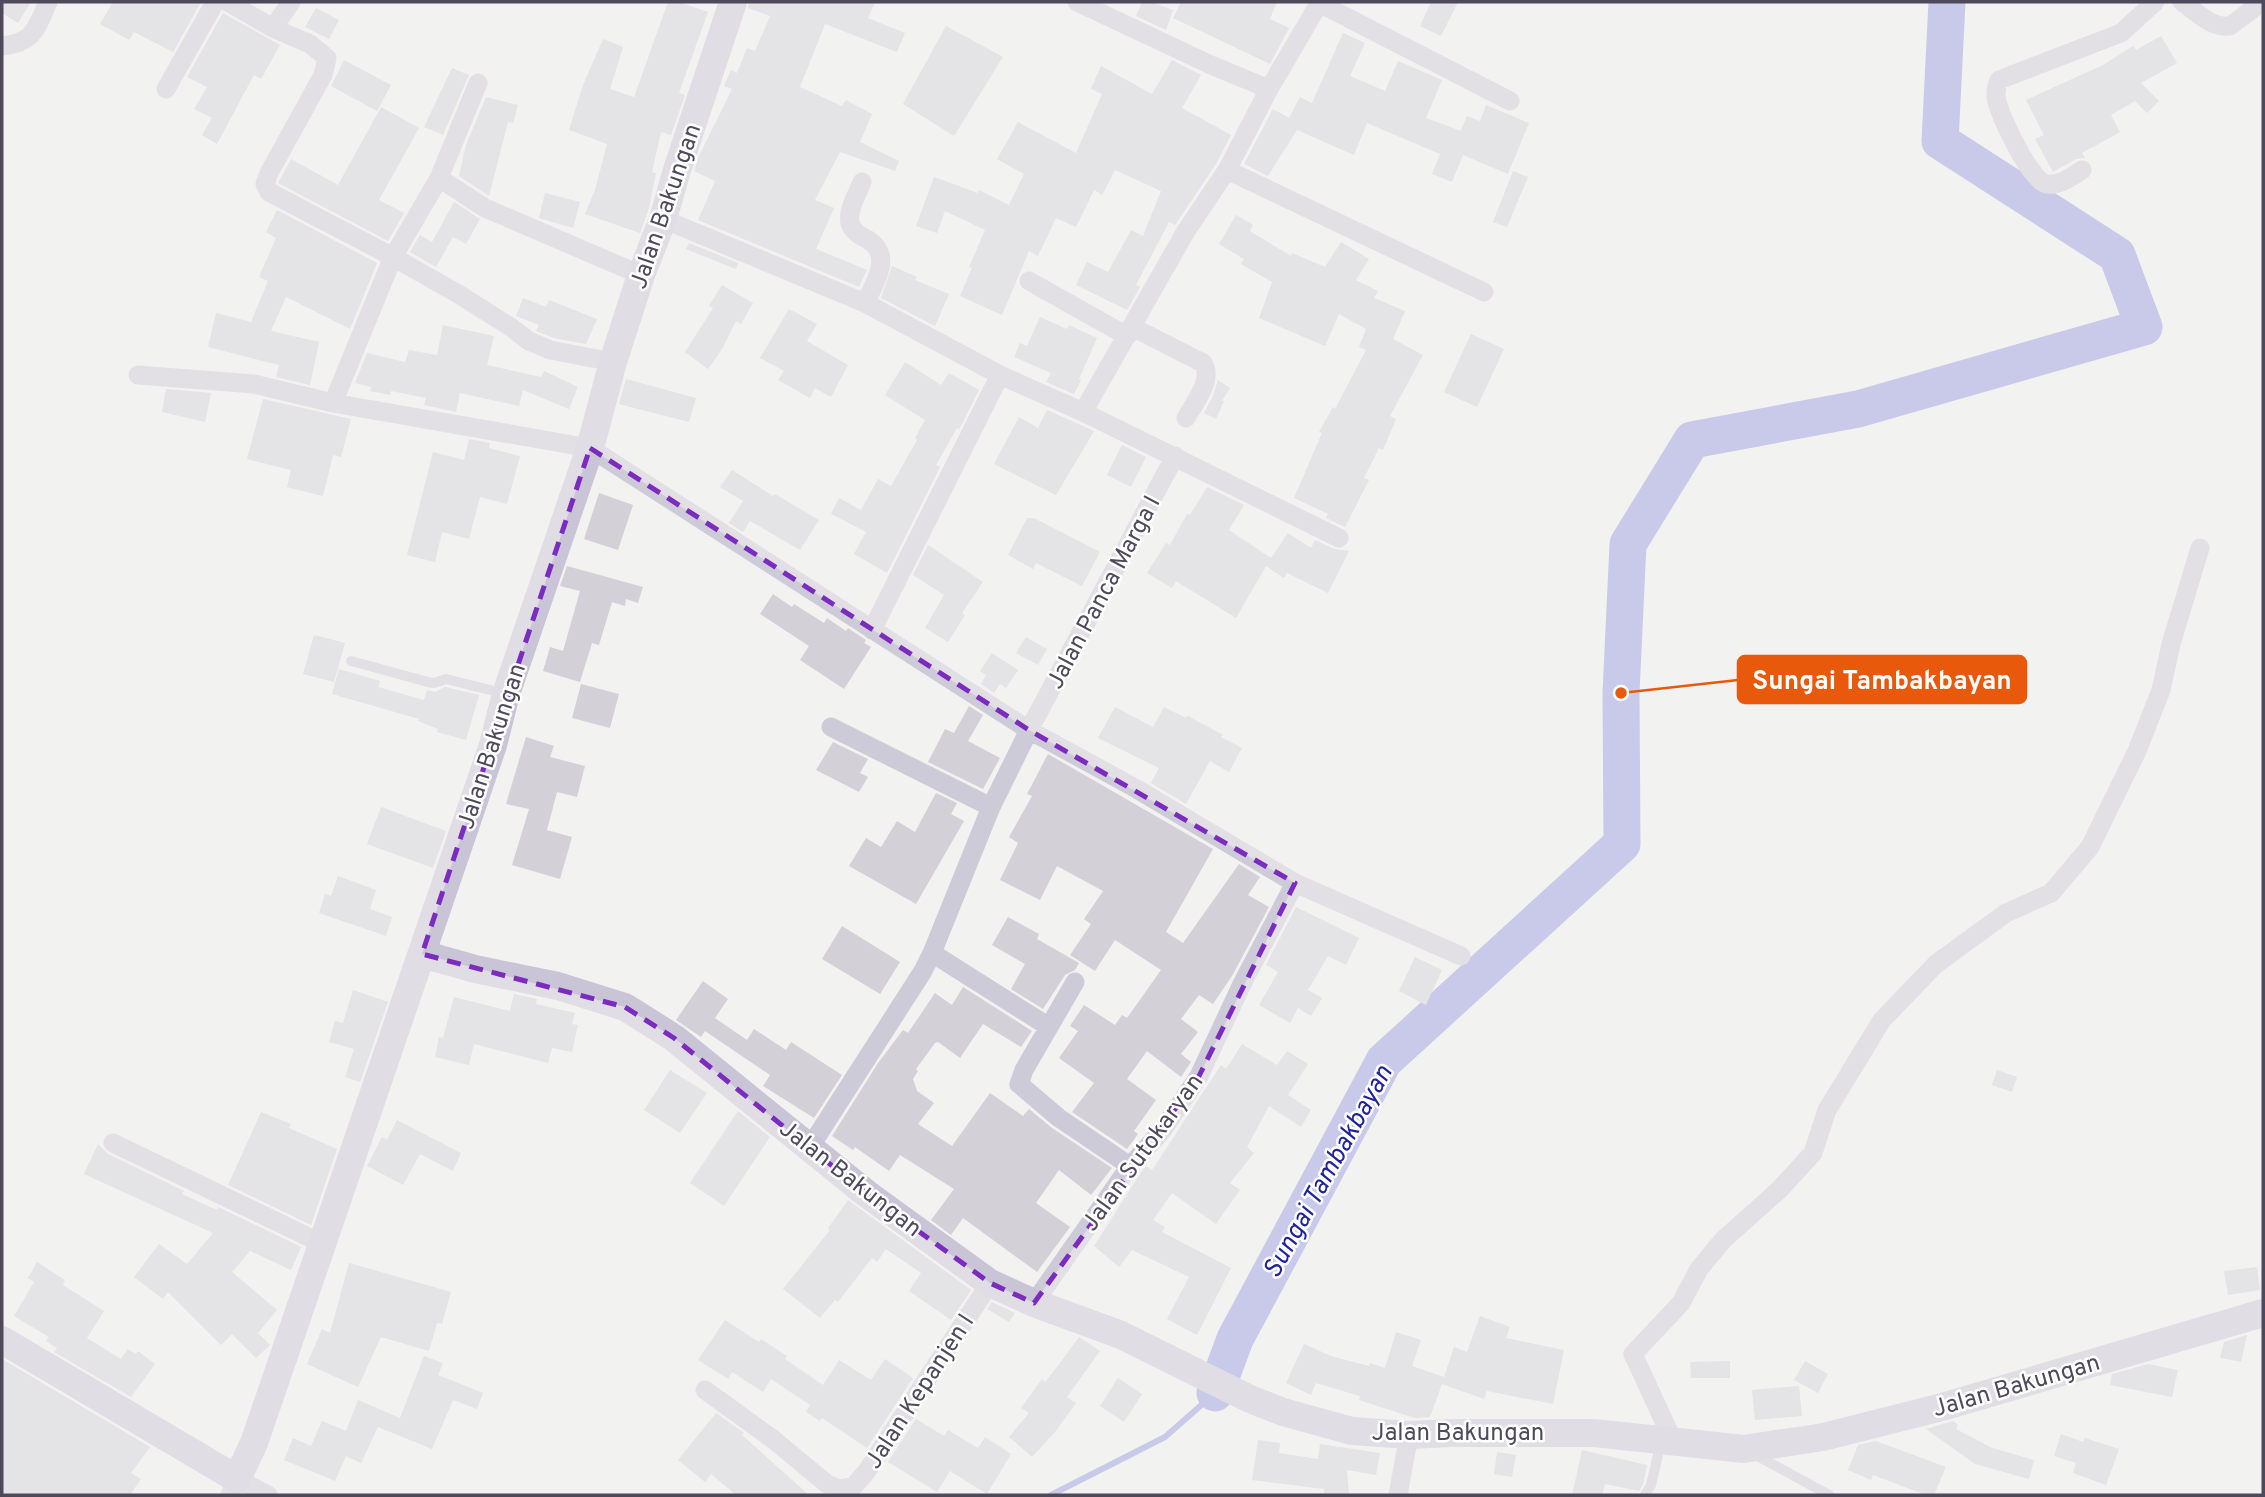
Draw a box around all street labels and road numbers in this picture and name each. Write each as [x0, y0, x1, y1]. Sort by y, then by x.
street label: Jalan Bakungan [625, 120, 709, 293]
street label: Jalan Panca Marga I [1041, 491, 1168, 695]
street label: Jalan Bakungan [452, 660, 534, 833]
street label: Jalan Sutokaryan [1076, 1069, 1211, 1238]
street label: Jalan Bakungan [772, 1115, 927, 1245]
street label: Jalan Kepanjen I [859, 1309, 982, 1475]
street label: Jalan Bakungan [1929, 1349, 2104, 1425]
street label: Jalan Bakungan [1372, 1419, 1544, 1449]

